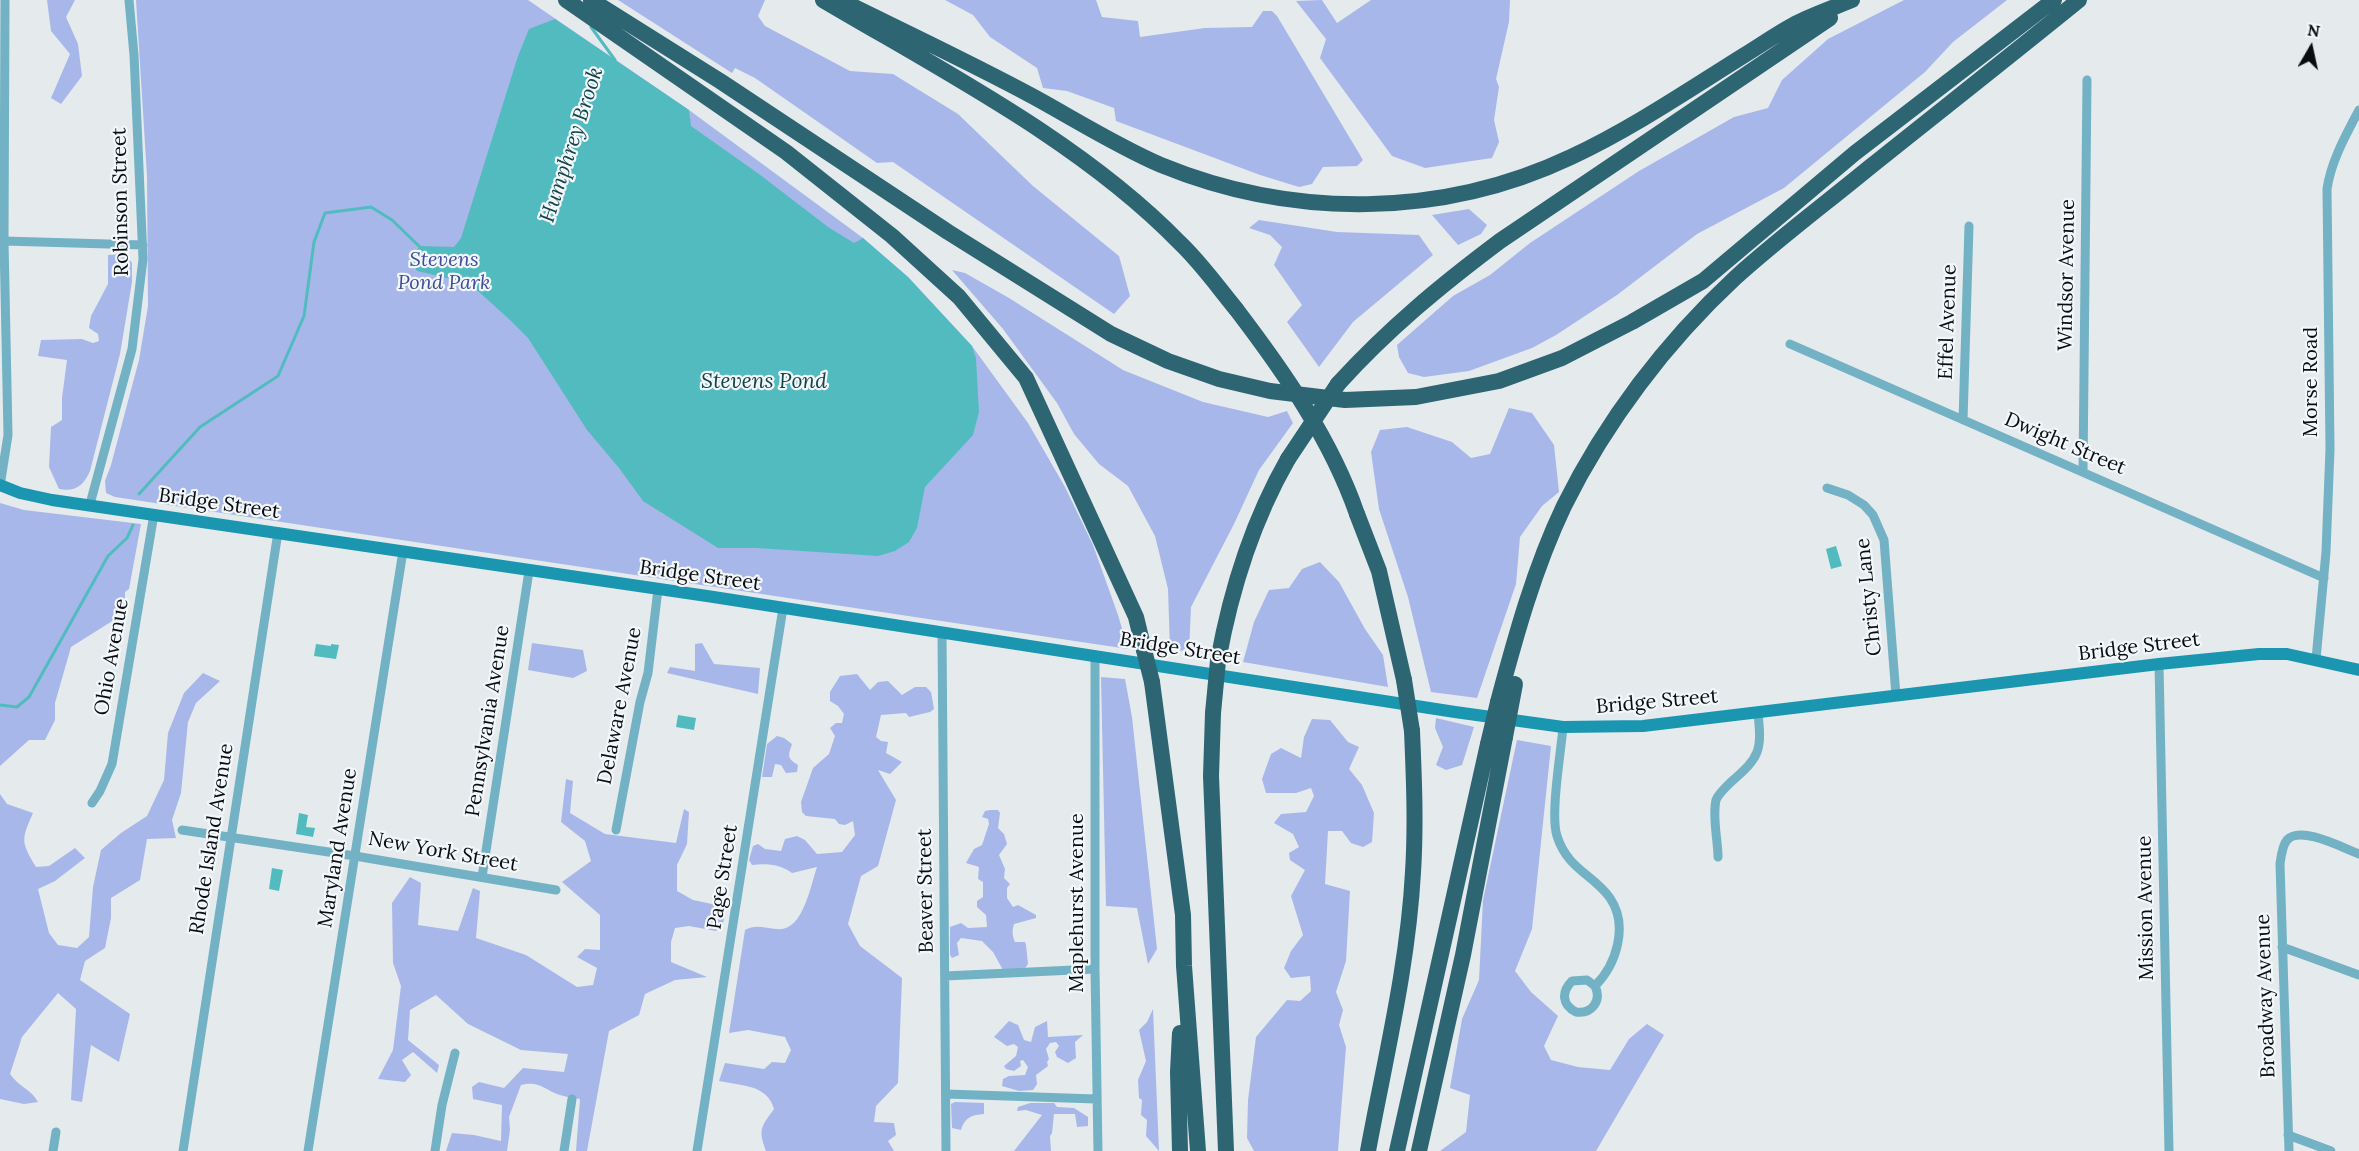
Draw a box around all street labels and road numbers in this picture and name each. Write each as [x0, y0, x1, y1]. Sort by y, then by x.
street label: Robinson Street [108, 128, 134, 276]
street label: Windsor Avenue [2054, 199, 2080, 351]
street label: Effel Avenue [1934, 264, 1962, 380]
street label: Morse Road [2299, 327, 2323, 437]
street label: Dwight Street [2001, 408, 2129, 480]
street label: Bridge Street [157, 484, 281, 524]
street label: Christy Lane [1851, 537, 1887, 657]
street label: Bridge Street [638, 556, 762, 596]
street label: Ohio Avenue [90, 597, 134, 717]
street label: Pennsylvania Avenue [461, 624, 515, 818]
street label: Delaware Avenue [593, 625, 647, 787]
street label: Bridge Street [1118, 628, 1242, 670]
street label: Bridge Street [2077, 628, 2201, 666]
street label: Bridge Street [1595, 685, 1719, 719]
street label: Rhode Island Avenue [185, 742, 239, 936]
street label: Maryland Avenue [314, 767, 362, 929]
street label: Maplehurst Avenue [1065, 813, 1089, 993]
street label: Page Street [703, 823, 743, 931]
street label: New York Street [366, 827, 520, 877]
street label: Beaver Street [913, 828, 939, 954]
street label: Mission Avenue [2133, 835, 2159, 981]
street label: Broadway Avenue [2251, 913, 2281, 1079]

